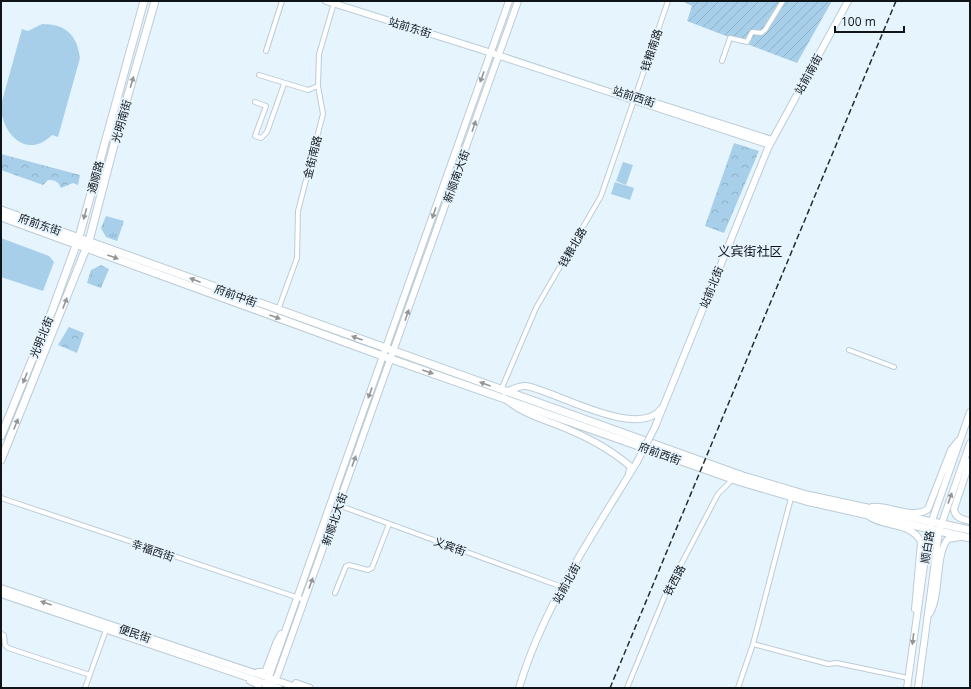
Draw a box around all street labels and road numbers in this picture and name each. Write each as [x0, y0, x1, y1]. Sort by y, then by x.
street label: 站前东街 [387, 13, 433, 41]
street label: 钱粮南路 [637, 27, 665, 73]
street label: 站前南街 [791, 51, 825, 97]
street label: 站前西街 [611, 82, 657, 110]
street label: 光明南街 [108, 98, 134, 144]
street label: 金街南路 [299, 134, 325, 180]
street label: 新顺南大街 [440, 148, 472, 204]
street label: 通顺路 [83, 159, 107, 195]
street label: 府前东街 [17, 210, 63, 238]
street label: 钱粮北路 [555, 224, 589, 270]
street label: 站前北街 [696, 264, 726, 310]
street label: 府前中街 [213, 280, 259, 310]
street label: 光明北街 [26, 314, 56, 360]
street label: 府前西街 [637, 438, 683, 468]
street label: 新顺北大街 [318, 491, 350, 547]
street label: 顺白路 [917, 530, 937, 564]
street label: 义宾街 [432, 533, 468, 559]
street label: 幸福西街 [130, 536, 176, 564]
street label: 站前北街 [549, 560, 583, 606]
street label: 铁西路 [660, 562, 688, 598]
street label: 便民街 [117, 621, 153, 645]

